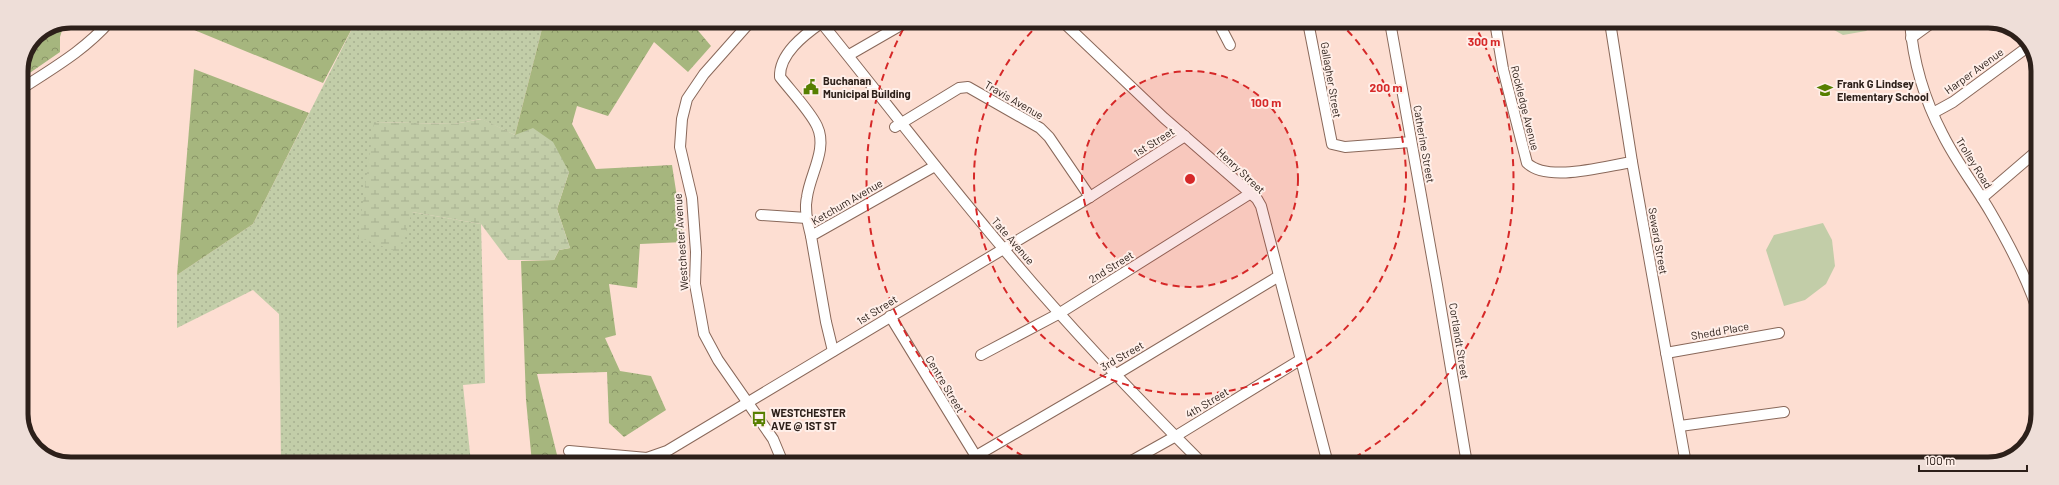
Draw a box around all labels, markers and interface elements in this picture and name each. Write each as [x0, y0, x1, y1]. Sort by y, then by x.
text: 300 m [1468, 34, 1500, 48]
street label: Gallagher Street [1318, 41, 1345, 119]
street label: Harper Avenue [1942, 45, 2006, 96]
street label: Rockledge Avenue [1509, 64, 1542, 152]
place label: Buchanan Municipal Building [823, 74, 911, 100]
place label: Frank G Lindsey Elementary School [1837, 77, 1929, 103]
public building icon: Buchanan Municipal Building [802, 78, 820, 96]
street label: Travis Avenue [983, 78, 1046, 122]
text: 200 m [1370, 80, 1402, 94]
school or university icon: Frank G Lindsey Elementary School [1816, 81, 1834, 99]
text: 100 m [1251, 95, 1281, 109]
street label: Catherine Street [1411, 104, 1438, 184]
street label: 1st Street [1131, 124, 1176, 159]
street label: Trolley Road [1954, 135, 1995, 191]
street label: Henry Street [1215, 145, 1268, 196]
centre of rings [1183, 172, 1197, 186]
street label: Ketchum Avenue [809, 176, 885, 227]
street label: Westchester Avenue [671, 193, 690, 291]
street label: Seward Street [1646, 206, 1671, 275]
street label: Tate Avenue [989, 214, 1038, 267]
street label: 2nd Street [1086, 248, 1135, 285]
street label: 1st Street [854, 292, 899, 327]
street label: Cortlandt Street [1447, 302, 1472, 380]
street label: Shedd Place [1690, 319, 1750, 342]
street label: 3rd Street [1098, 338, 1146, 373]
street label: Centre Street [923, 353, 968, 415]
street label: 4th Street [1183, 385, 1231, 421]
place label: WESTCHESTER AVE @ 1ST ST [771, 406, 846, 432]
bus stop icon: WESTCHESTER AVE @ 1ST ST [750, 410, 768, 428]
scale bar [1919, 447, 2027, 473]
text: 100 m [1925, 453, 1955, 467]

